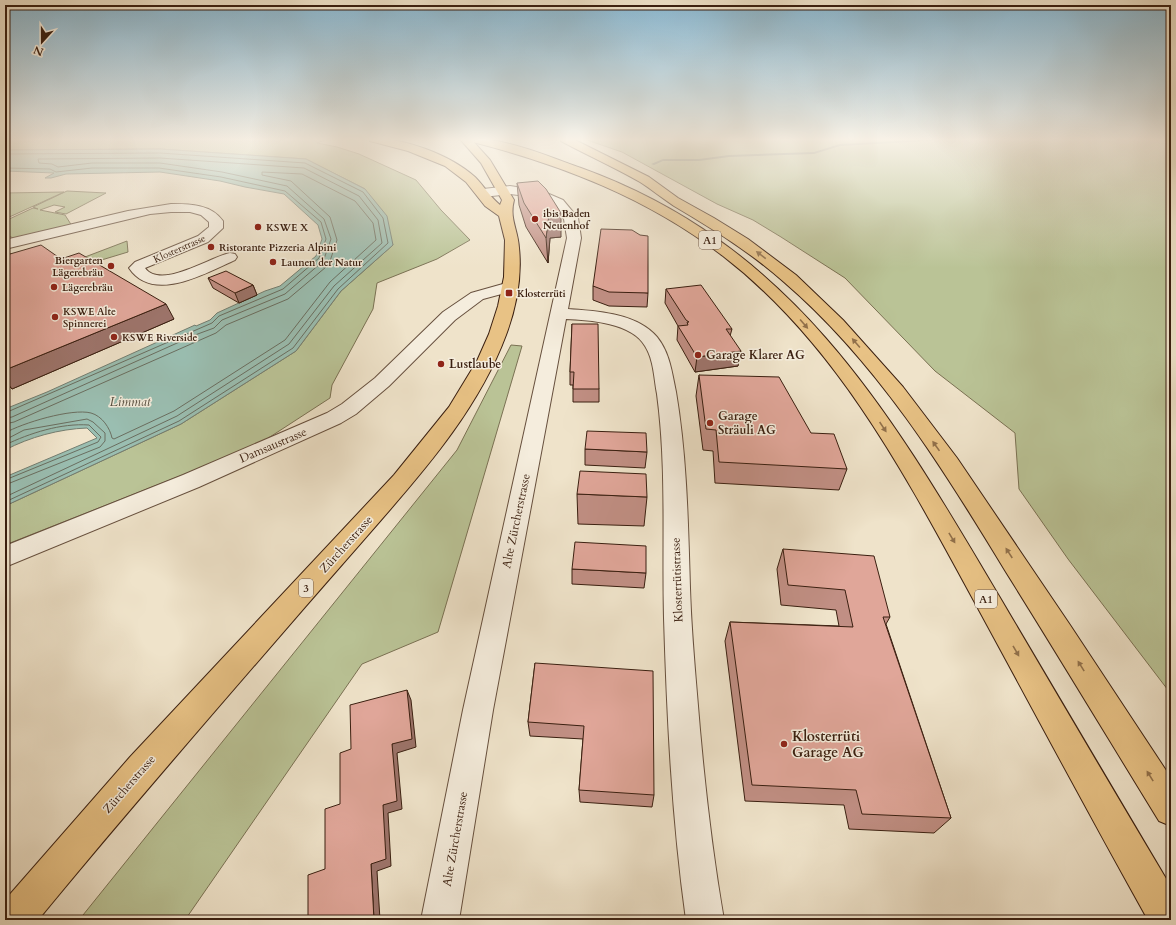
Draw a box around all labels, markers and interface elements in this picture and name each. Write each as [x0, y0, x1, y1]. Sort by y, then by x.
north arrow [22, 22, 62, 62]
text: N [31, 42, 46, 60]
place label: ibis Baden Neuenhof [543, 207, 591, 233]
marker: ibis Baden Neuenhof [530, 214, 540, 224]
place label: KSWE X [266, 221, 309, 235]
marker: KSWE X [253, 222, 263, 232]
street label: Klosterstrasse [151, 231, 208, 267]
road number: A1 [699, 231, 721, 249]
place label: Ristorante Pizzeria Alpini [219, 241, 336, 255]
marker: Ristorante Pizzeria Alpini [206, 242, 216, 252]
one-way arrow [755, 251, 766, 259]
place label: Biergarten Lägerebräu [52, 254, 104, 280]
place label: Launen der Natur [281, 256, 363, 270]
marker: Launen der Natur [268, 257, 278, 267]
marker: Biergarten Lägerebräu [106, 261, 116, 271]
place label: Lägerebräu [62, 281, 113, 295]
marker: Lägerebräu [49, 282, 59, 292]
place label: Klosterrüti [517, 287, 566, 301]
marker: Klosterrüti [504, 288, 514, 298]
place label: KSWE Alte Spinnerei [63, 305, 116, 331]
marker: KSWE Alte Spinnerei [50, 312, 60, 322]
one-way arrow [800, 319, 809, 329]
place label: KSWE Riverside [122, 331, 198, 345]
marker: KSWE Riverside [109, 332, 119, 342]
one-way arrow [851, 338, 860, 349]
place label: Garage Klarer AG [706, 347, 805, 363]
marker: Garage Klarer AG [693, 350, 703, 360]
place label: Lustlaube [449, 356, 501, 372]
marker: Lustlaube [436, 359, 446, 369]
water label: Limmat [110, 393, 151, 411]
place label: Garage Sträuli AG [718, 408, 776, 438]
marker: Garage Sträuli AG [705, 418, 715, 428]
one-way arrow [879, 422, 887, 432]
street label: Damsaustrasse [237, 424, 309, 466]
one-way arrow [932, 440, 940, 451]
street label: Alte Zürcherstrasse [498, 472, 534, 570]
street label: Zürcherstrasse [316, 512, 376, 576]
one-way arrow [948, 532, 955, 544]
street label: Klosterrütistrasse [668, 537, 686, 623]
one-way arrow [1005, 548, 1013, 559]
road number: 3 [299, 579, 313, 597]
road number: A1 [975, 590, 997, 608]
one-way arrow [1013, 645, 1020, 657]
one-way arrow [1077, 660, 1084, 672]
place label: Klosterrüti Garage AG [792, 727, 865, 762]
marker: Klosterrüti Garage AG [779, 739, 789, 749]
street label: Zürcherstrasse [99, 751, 159, 817]
one-way arrow [1146, 771, 1154, 781]
street label: Alte Zürcherstrasse [439, 790, 471, 888]

